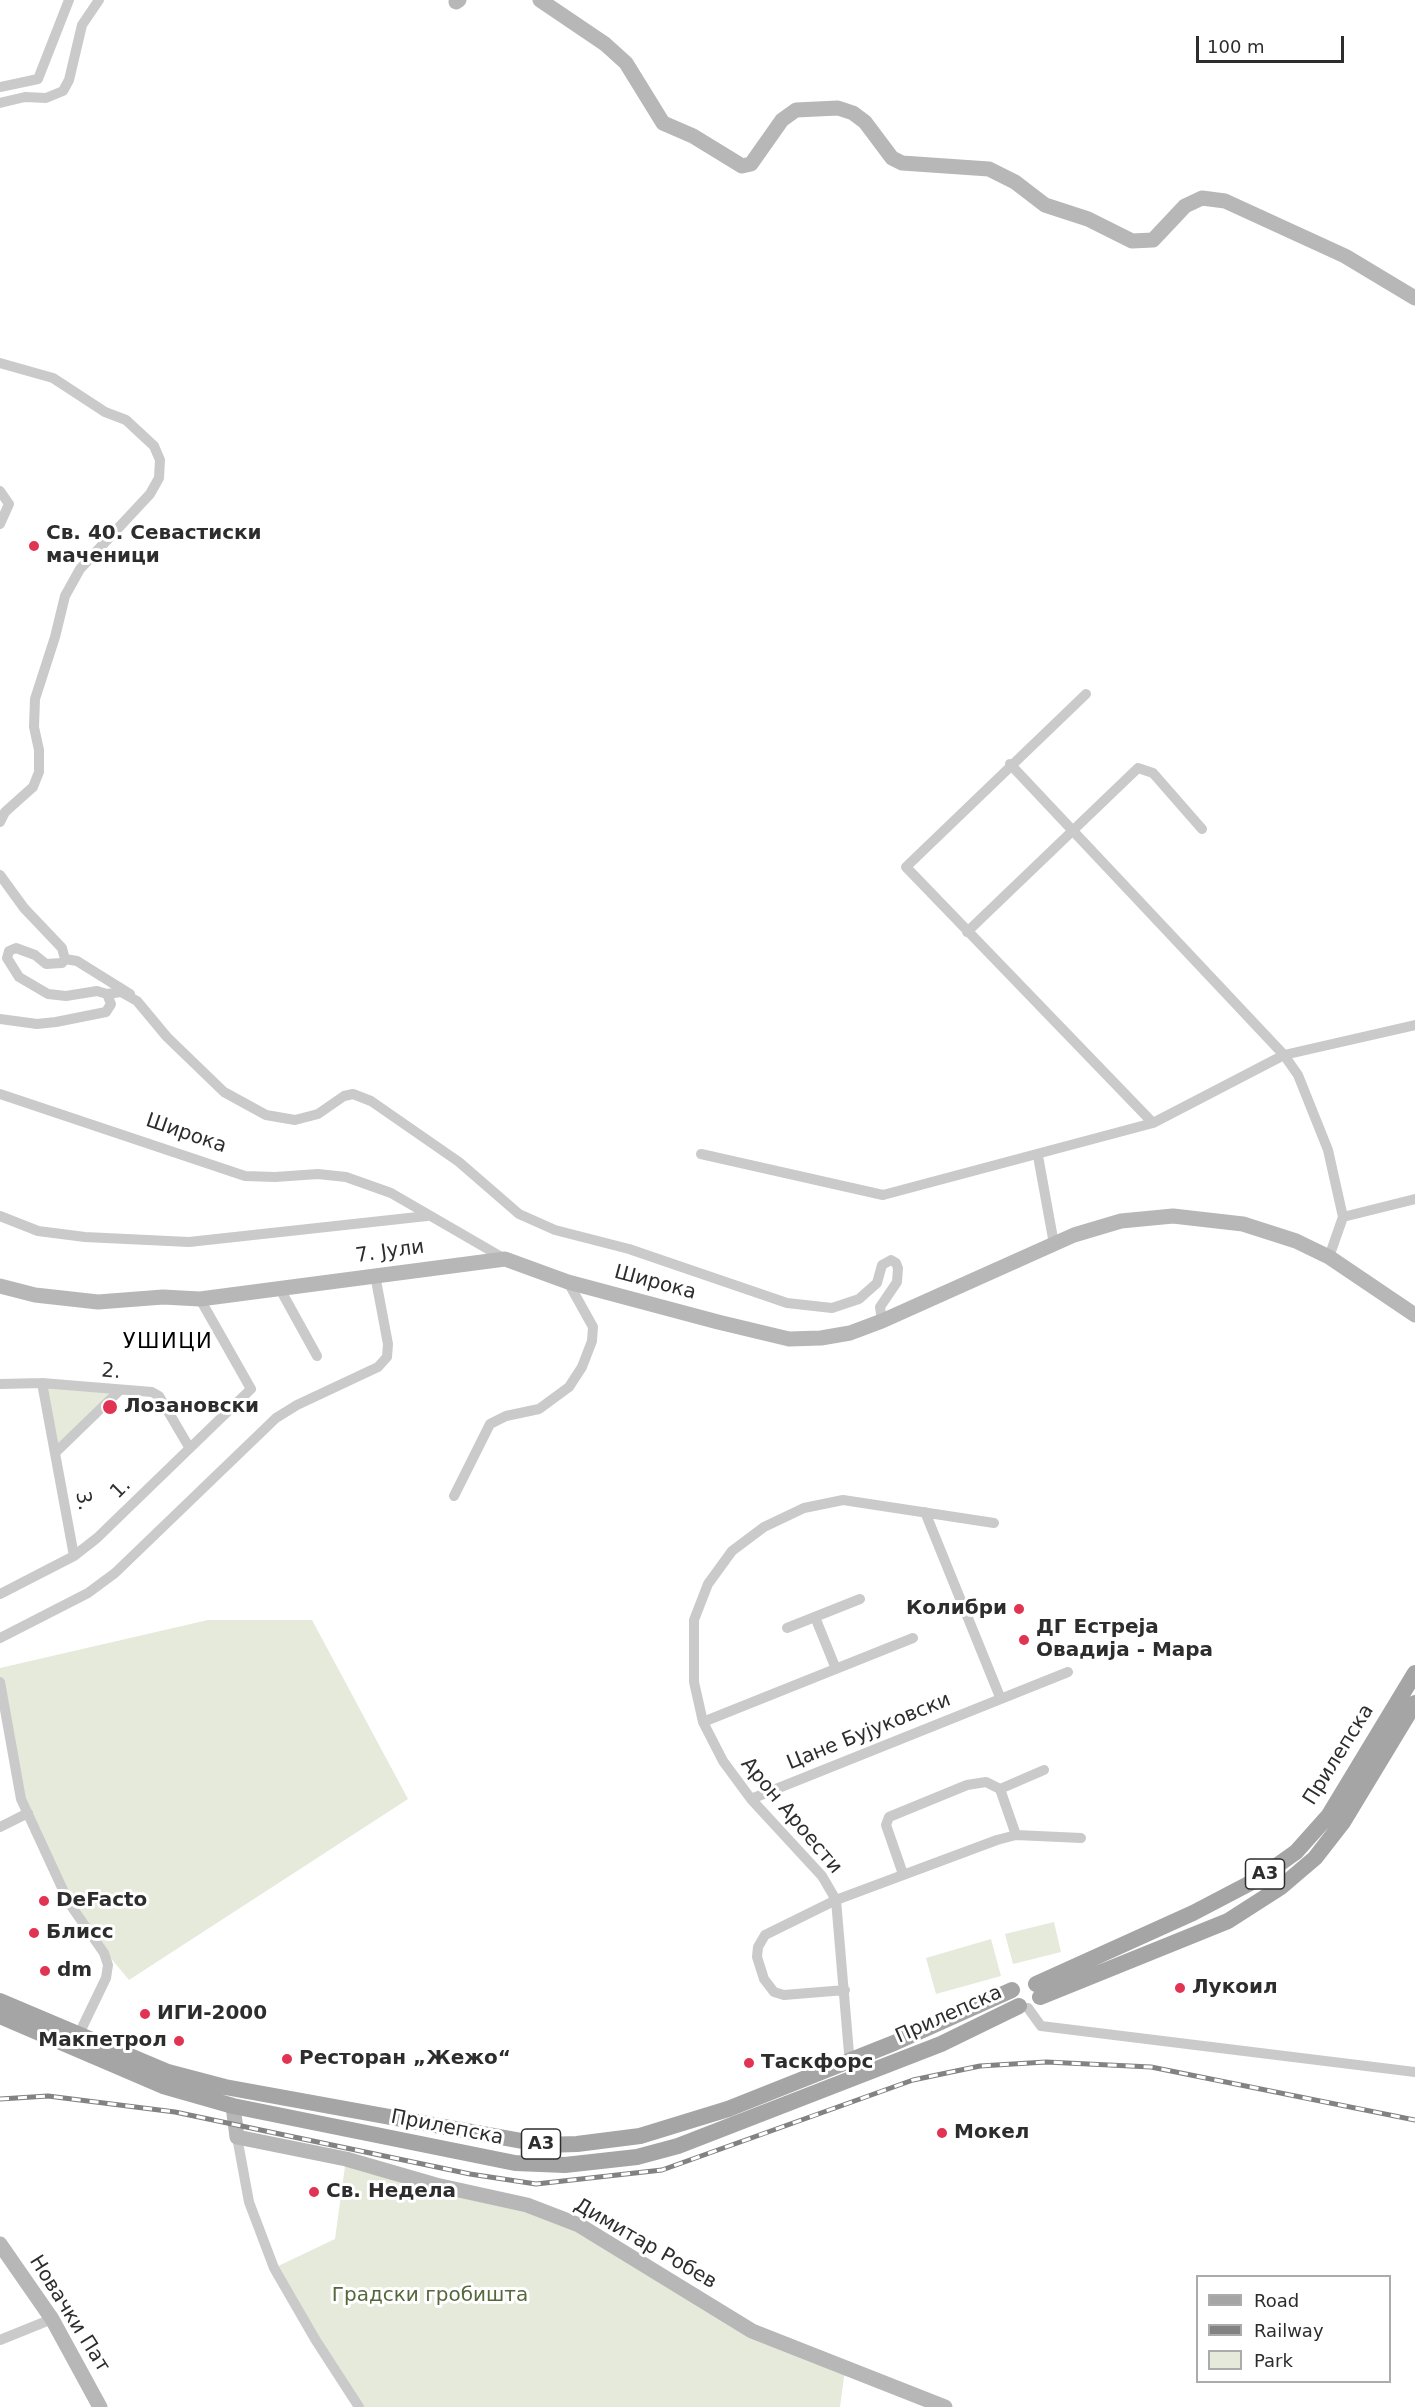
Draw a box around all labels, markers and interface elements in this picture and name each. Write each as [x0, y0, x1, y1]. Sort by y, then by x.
scale bar [1199, 24, 1348, 62]
text: 100 m [1207, 36, 1265, 57]
place label: Св. 40. Севастиски маченици [46, 522, 262, 569]
marker: Св. 40. Севастиски маченици [27, 539, 41, 553]
street label: Широка [143, 1109, 229, 1159]
street label: 7. Јули [354, 1235, 426, 1269]
street label: Широка [611, 1261, 699, 1305]
district label: УШИЦИ [123, 1330, 213, 1356]
street label: 2. [100, 1359, 122, 1385]
place label: Лозановски [124, 1395, 259, 1419]
marker: Лозановски [101, 1398, 119, 1416]
street label: 1. [106, 1474, 136, 1504]
street label: 3. [70, 1490, 96, 1512]
place label: Колибри [906, 1597, 1007, 1621]
marker: Колибри [1012, 1602, 1026, 1616]
place label: ДГ Естреја Овадија - Мара [1036, 1616, 1213, 1663]
marker: ДГ Естреја Овадија - Мара [1017, 1633, 1031, 1647]
street label: Цане Бујуковски [784, 1688, 954, 1776]
street label: Прилепска [1299, 1700, 1379, 1810]
street label: Арон Ароести [735, 1753, 847, 1879]
road number: A3 [1246, 1859, 1284, 1889]
place label: DeFacto [56, 1889, 147, 1913]
marker: DeFacto [37, 1894, 51, 1908]
place label: Блисс [46, 1921, 114, 1945]
marker: Блисс [27, 1926, 41, 1940]
place label: dm [57, 1959, 92, 1983]
marker: dm [38, 1964, 52, 1978]
place label: Лукоил [1192, 1976, 1278, 2000]
street label: Прилепска [892, 1981, 1006, 2049]
marker: Лукоил [1173, 1981, 1187, 1995]
place label: ИГИ-2000 [157, 2002, 267, 2026]
marker: ИГИ-2000 [138, 2007, 152, 2021]
place label: Макпетрол [38, 2029, 167, 2053]
marker: Макпетрол [172, 2034, 186, 2048]
place label: Ресторан „Жежо“ [299, 2047, 511, 2071]
place label: Таскфорс [761, 2051, 873, 2075]
marker: Ресторан „Жежо“ [280, 2052, 294, 2066]
marker: Таскфорс [742, 2056, 756, 2070]
street label: Прилепска [389, 2105, 505, 2151]
place label: Мокел [954, 2121, 1029, 2145]
marker: Мокел [935, 2126, 949, 2140]
road number: A3 [522, 2129, 560, 2159]
place label: Св. Недела [326, 2180, 456, 2204]
marker: Св. Недела [307, 2185, 321, 2199]
street label: Димитар Робев [570, 2194, 720, 2294]
street label: Новачки Пат [23, 2251, 115, 2377]
legend [1196, 2275, 1391, 2383]
park label: Градски гробишта [332, 2284, 528, 2308]
text: Road [1254, 2290, 1299, 2311]
text: Railway [1254, 2320, 1324, 2341]
text: Park [1254, 2350, 1293, 2371]

